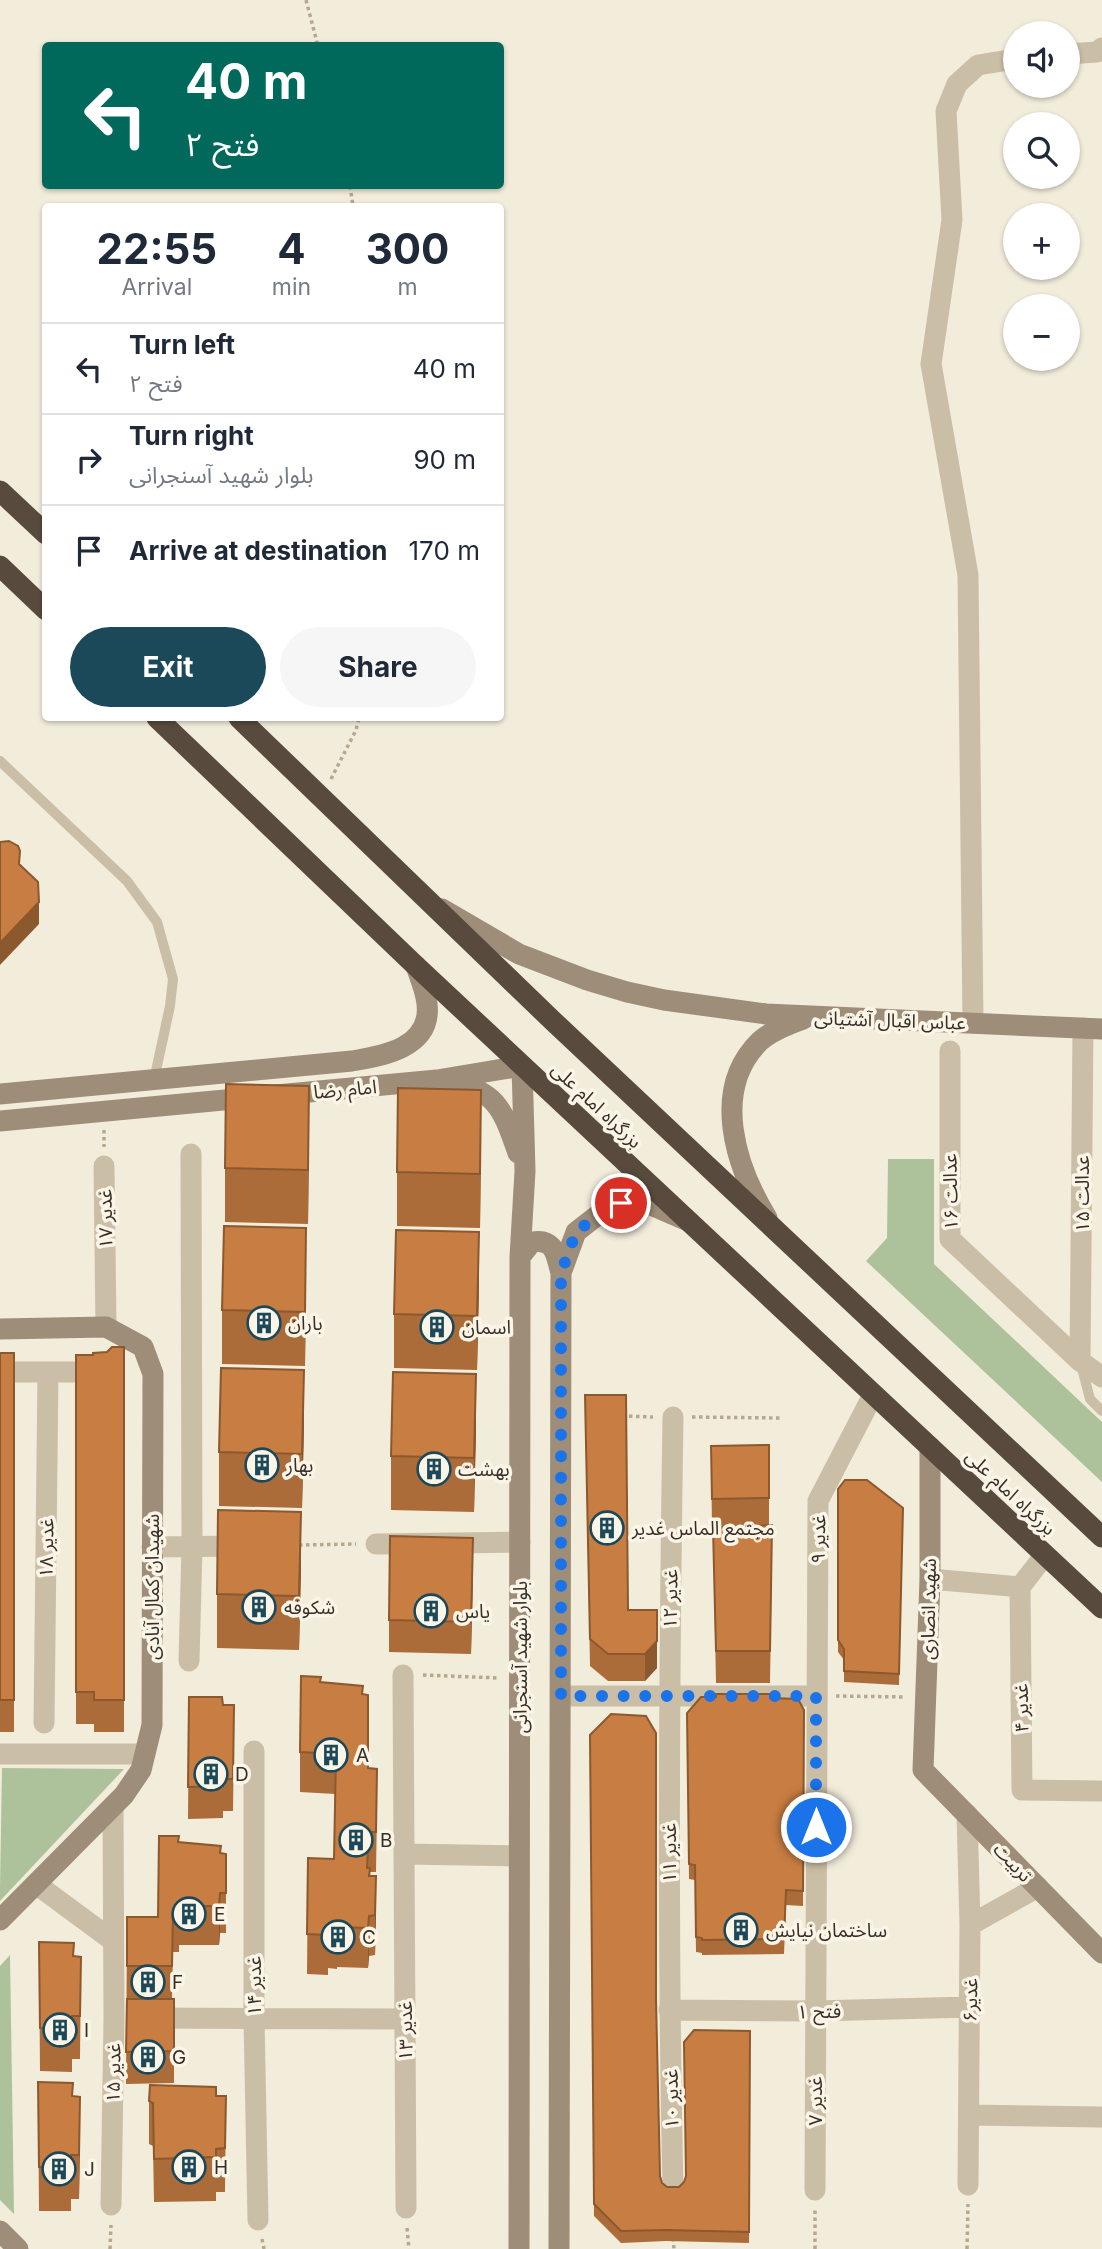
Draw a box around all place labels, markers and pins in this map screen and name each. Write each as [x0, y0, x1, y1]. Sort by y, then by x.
pin [591, 1173, 651, 1233]
building icon: باران [245, 1304, 283, 1342]
building icon: اسمان [418, 1308, 456, 1346]
place label: باران [288, 1312, 323, 1335]
place label: اسمان [462, 1316, 511, 1339]
building icon: بهار [243, 1446, 281, 1484]
building icon: بهشت [415, 1450, 453, 1488]
place label: بهار [285, 1454, 313, 1477]
place label: بهشت [458, 1458, 510, 1481]
building icon: مجتمع الماس غدیر [588, 1509, 626, 1547]
place label: مجتمع الماس غدیر [631, 1517, 775, 1543]
building icon: شکوفه [240, 1588, 278, 1626]
building icon: یاس [412, 1592, 450, 1630]
place label: شکوفه [284, 1596, 335, 1619]
place label: یاس [456, 1600, 490, 1623]
building icon: A [312, 1736, 350, 1774]
place label: A [356, 1744, 369, 1767]
building icon: D [192, 1755, 230, 1793]
place label: D [235, 1763, 249, 1786]
building icon: B [337, 1821, 375, 1859]
place label: B [380, 1829, 392, 1852]
building icon: E [170, 1895, 208, 1933]
place label: E [214, 1903, 225, 1926]
building icon: ساختمان نیایش [722, 1911, 760, 1949]
building icon: C [319, 1918, 357, 1956]
place label: ساختمان نیایش [766, 1919, 887, 1942]
place label: C [362, 1926, 376, 1949]
building icon: F [129, 1963, 167, 2001]
place label: F [172, 1971, 183, 1994]
building icon: I [41, 2011, 79, 2049]
place label: I [84, 2019, 89, 2042]
building icon: G [129, 2038, 167, 2076]
place label: G [172, 2046, 186, 2069]
building icon: H [170, 2148, 208, 2186]
building icon: J [40, 2150, 78, 2188]
place label: H [214, 2156, 228, 2179]
place label: J [84, 2158, 95, 2181]

